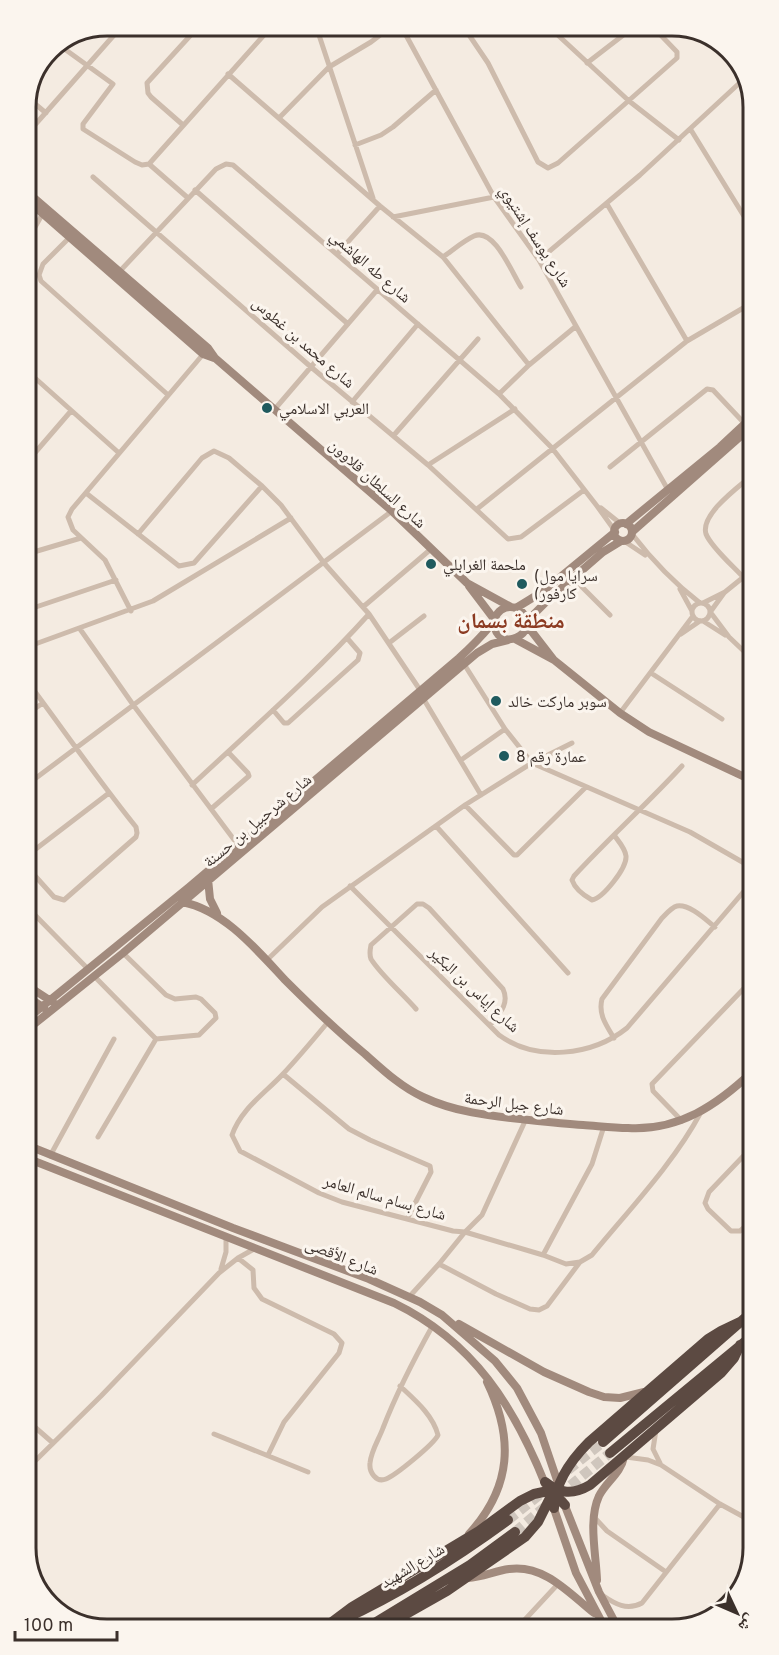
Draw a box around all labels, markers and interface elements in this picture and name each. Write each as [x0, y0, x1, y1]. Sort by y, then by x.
street label: شارع يوسف إشتيوي [493, 182, 575, 292]
street label: شارع طه الهاشمي [324, 227, 414, 309]
street label: شارع محمد بن غطوس [247, 293, 358, 394]
place label: العربي الاسلامي [279, 400, 369, 421]
marker: العربي الاسلامي [260, 401, 274, 415]
street label: شارع السلطان قلاوون [324, 436, 429, 533]
place label: ملحمة الغرابلي [443, 556, 526, 577]
marker: ملحمة الغرابلي [424, 557, 438, 571]
place label: (سرايا مول (كارفور [534, 567, 598, 605]
marker: (سرايا مول (كارفور [515, 577, 529, 591]
district label: منطقة بسمان [457, 609, 565, 636]
place label: سوبر ماركت خالد [508, 693, 607, 713]
marker: سوبر ماركت خالد [489, 694, 503, 708]
place label: عمارة رقم 8 [516, 748, 586, 768]
marker: عمارة رقم 8 [497, 749, 511, 763]
street label: شارع شرحبيل بن حسنة [200, 770, 316, 873]
street label: شارع إياس بن البكير [424, 943, 523, 1037]
street label: شارع جبل الرحمة [463, 1089, 565, 1121]
street label: شارع بسام سالم العامر [320, 1172, 448, 1226]
street label: شارع الأقصى [302, 1235, 381, 1281]
street label: شارع الشهيد [377, 1540, 449, 1594]
north arrow [707, 1583, 767, 1643]
scale bar [15, 1604, 117, 1642]
text: ش [733, 1609, 759, 1635]
text: 100 m [24, 1615, 73, 1638]

